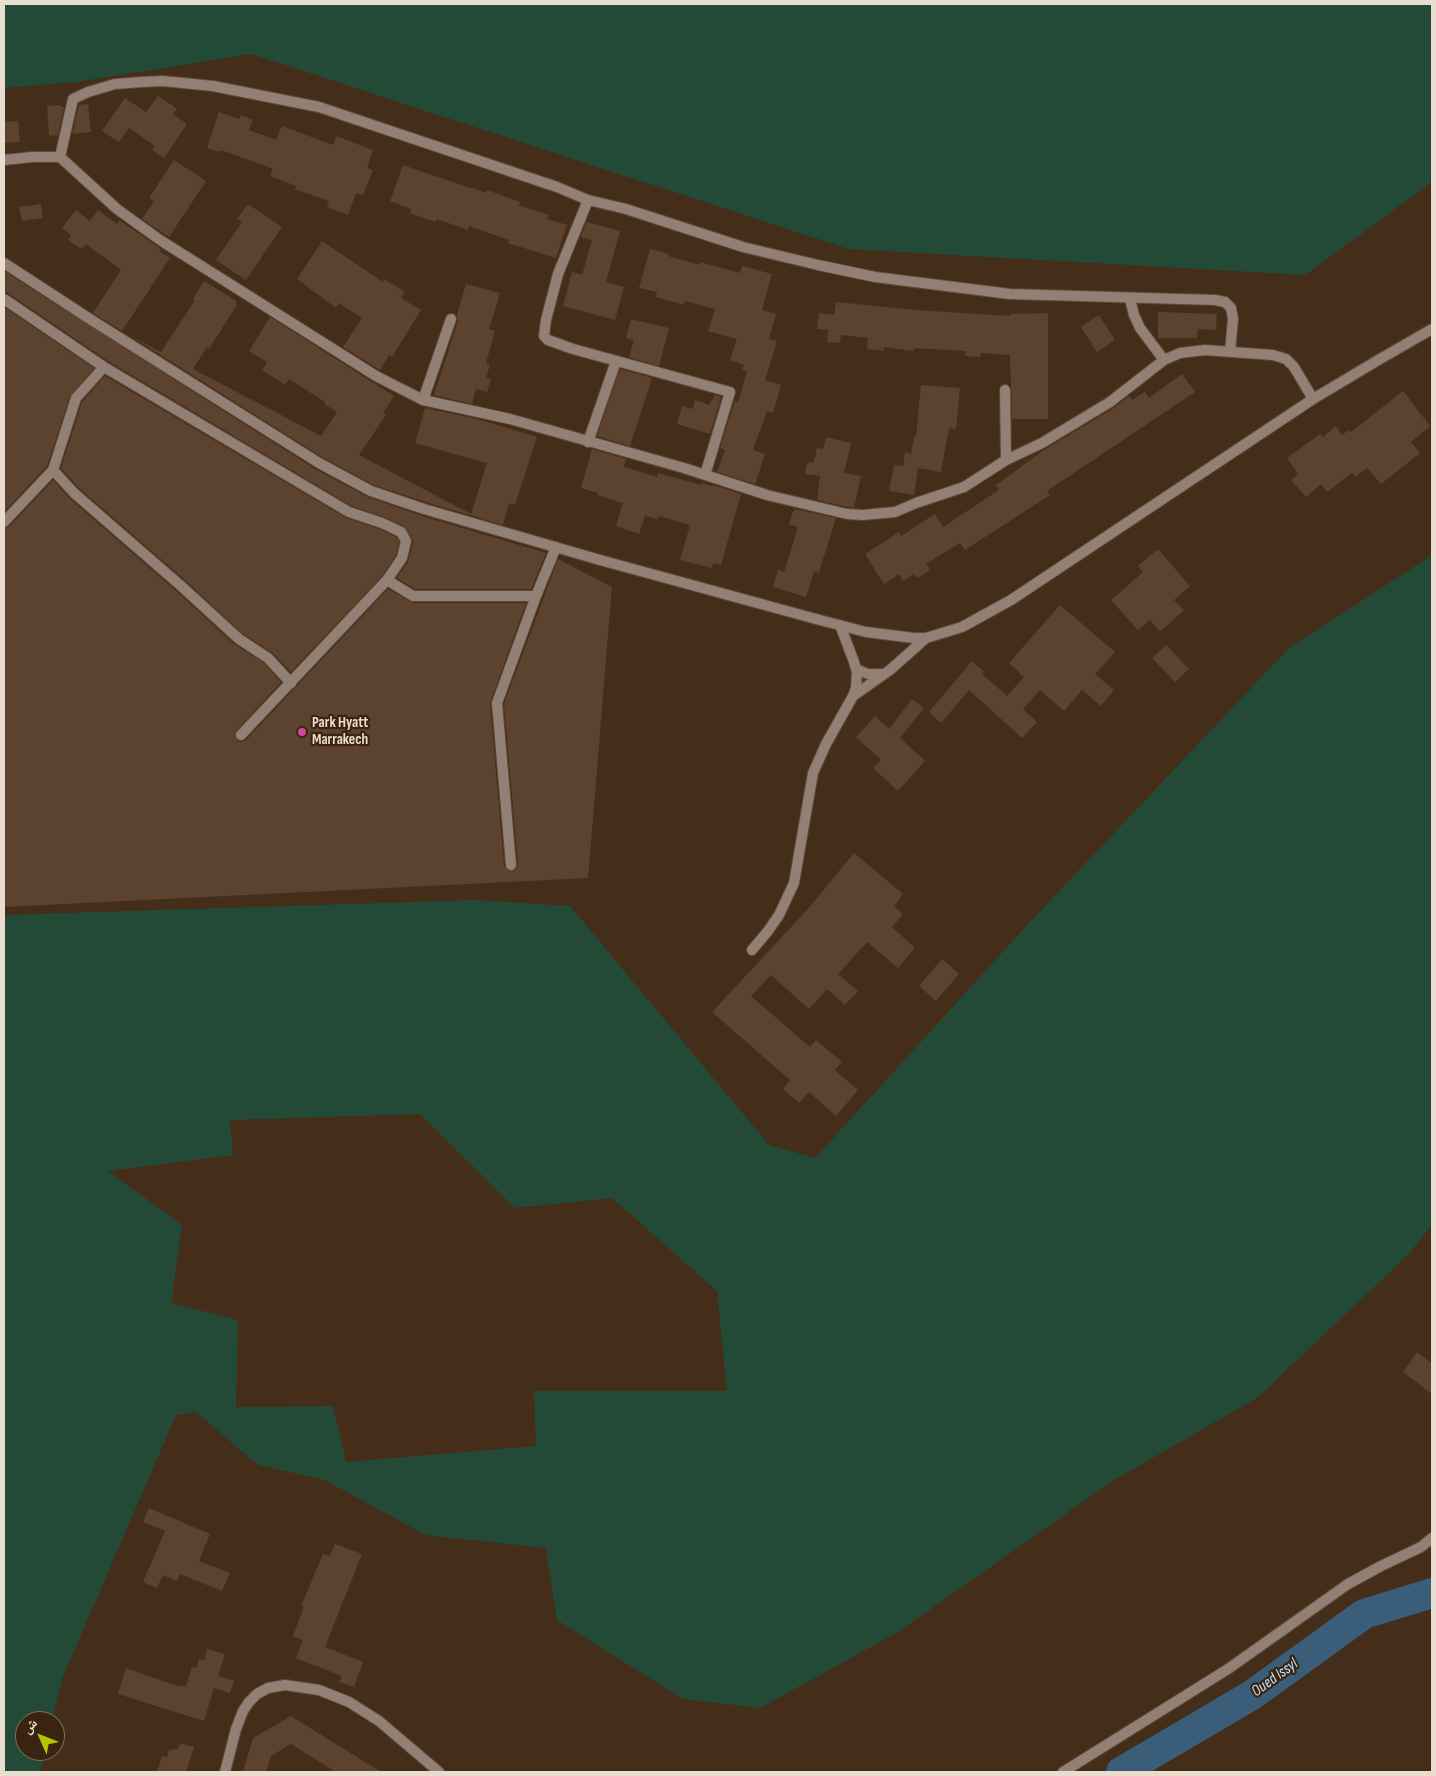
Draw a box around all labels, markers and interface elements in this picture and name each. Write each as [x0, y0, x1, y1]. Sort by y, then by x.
place label: Park Hyatt Marrakech [312, 714, 368, 749]
marker: Park Hyatt Marrakech [296, 726, 308, 738]
water label: Oued Issyl [1248, 1655, 1302, 1701]
north arrow [15, 1711, 65, 1761]
text: ش [18, 1715, 41, 1737]

